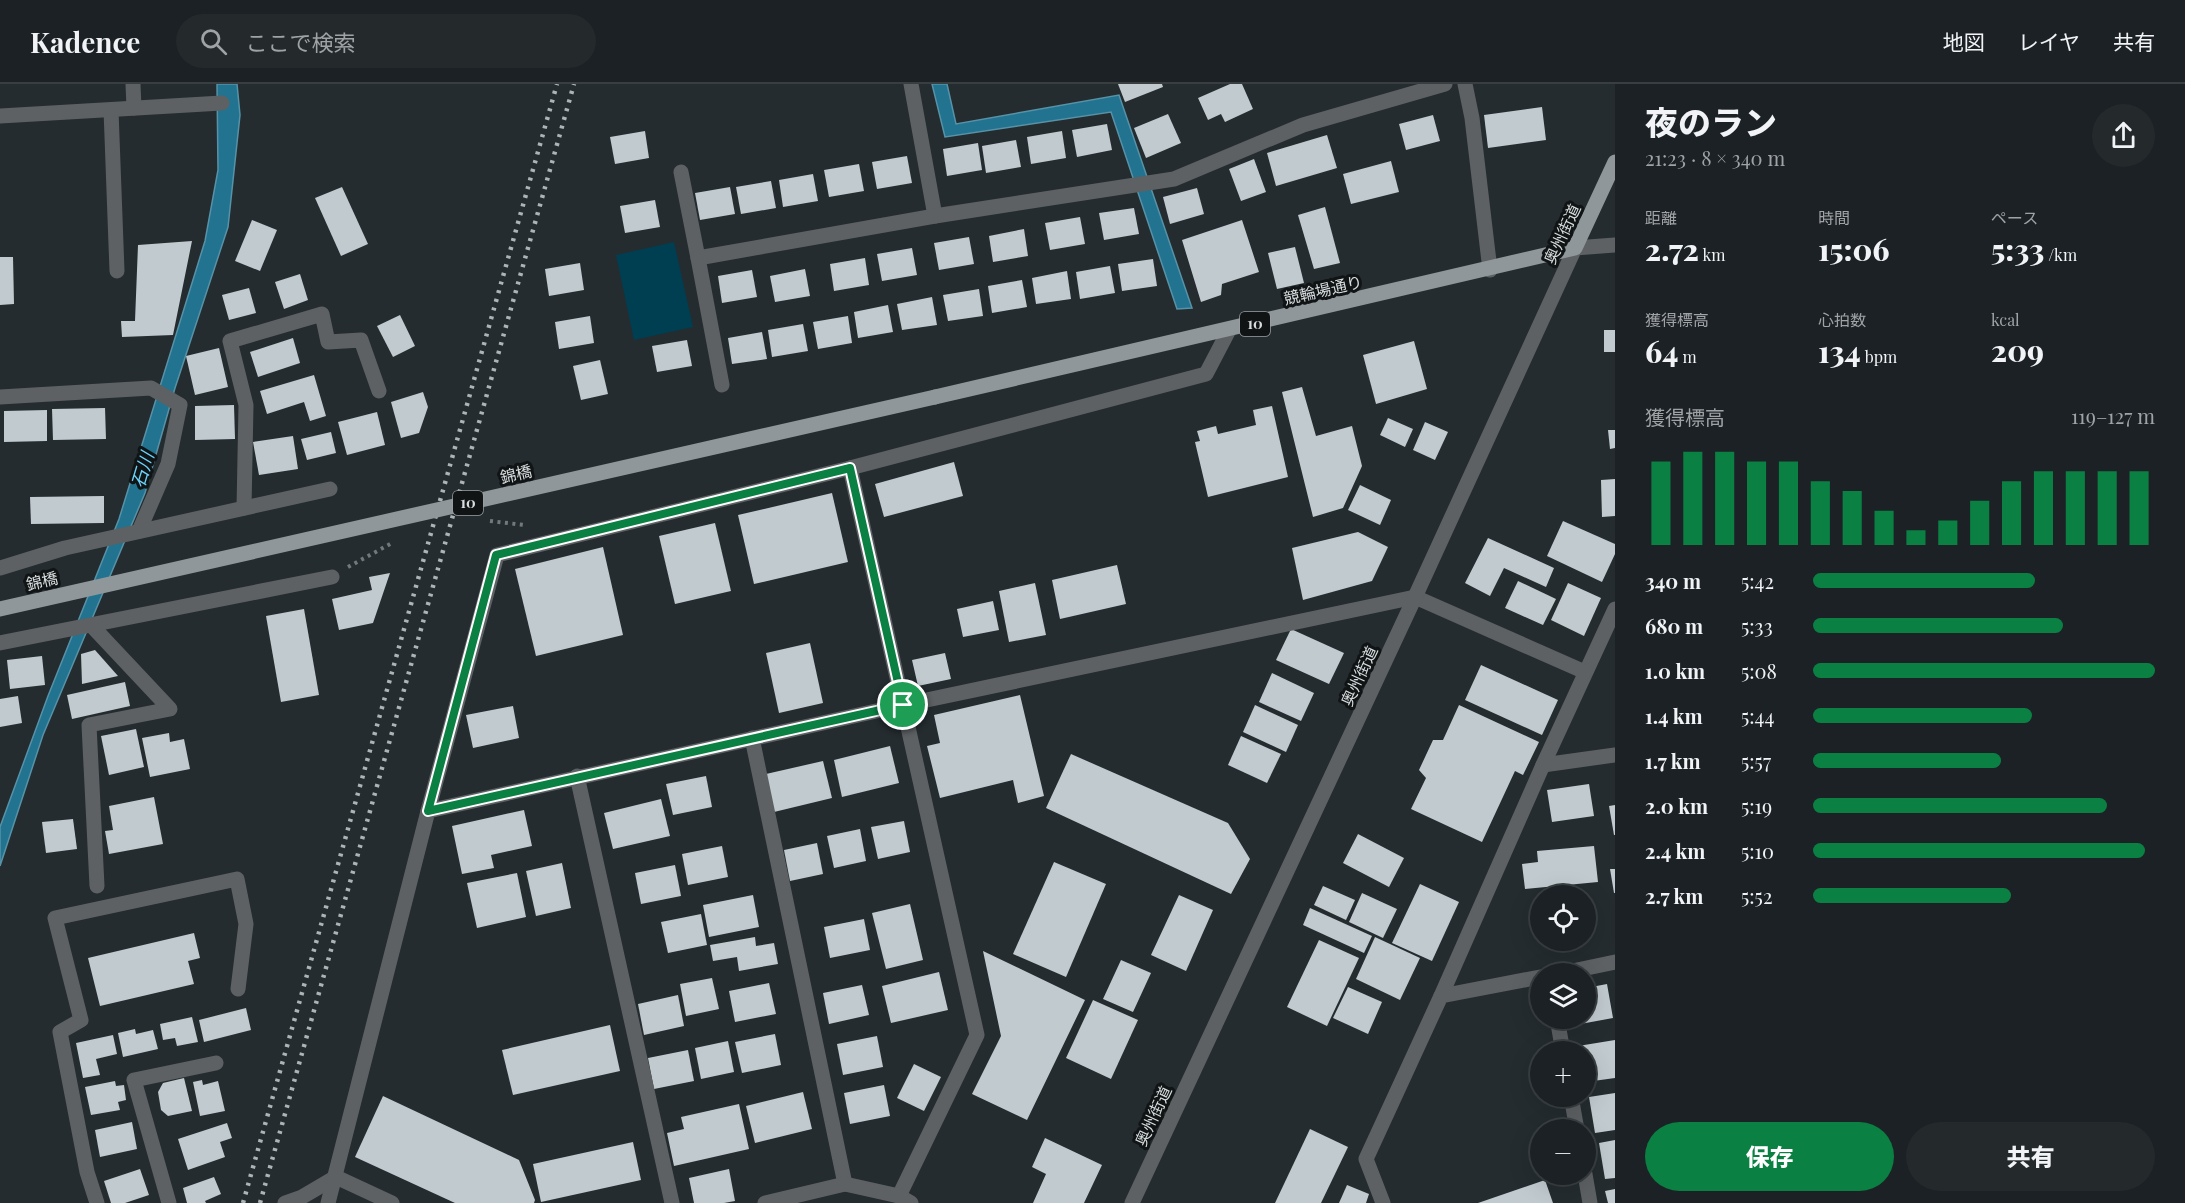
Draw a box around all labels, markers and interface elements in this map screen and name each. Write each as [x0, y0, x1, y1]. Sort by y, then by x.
search box [176, 14, 596, 68]
text: Kadence [30, 23, 140, 60]
icon: search [197, 25, 230, 58]
text: ここで検索 [245, 27, 355, 57]
text: 地図 [1943, 27, 1985, 55]
text: レイヤ [2018, 27, 2080, 55]
text: 共有 [2113, 27, 2155, 55]
text: 夜のラン [1645, 99, 1777, 143]
button: share [2092, 104, 2155, 167]
text: 21:23 · 8 × 340 m [1645, 144, 1785, 171]
street label: 奥州街道 [1539, 200, 1585, 267]
text: 距離 [1645, 207, 1677, 228]
text: 時間 [1818, 207, 1850, 228]
text: ペース [1991, 207, 2038, 228]
text: 2.72 [1645, 229, 1699, 269]
text: 15:06 [1818, 229, 1890, 269]
text: 5:33 [1991, 229, 2044, 269]
text: km [1699, 244, 1725, 265]
text: /km [2044, 244, 2077, 265]
street label: 競輪場通り [1282, 270, 1364, 309]
text: 獲得標高 [1645, 309, 1709, 330]
text: 心拍数 [1818, 309, 1866, 330]
text: kcal [1991, 309, 2020, 330]
road number: 10 [1240, 312, 1270, 336]
text: 209 [1991, 330, 2044, 370]
text: 64 [1645, 331, 1678, 371]
text: 134 [1818, 331, 1861, 371]
text: m [1678, 346, 1697, 367]
text: bpm [1861, 346, 1897, 367]
text: 119–127 m [2071, 402, 2155, 429]
text: 獲得標高 [1645, 403, 1725, 430]
water label: 石川 [125, 447, 159, 490]
street label: 錦橋 [498, 460, 534, 487]
road number: 10 [453, 491, 483, 515]
street label: 錦橋 [24, 567, 60, 594]
text: 340 m [1645, 567, 1701, 594]
text: 5:42 [1741, 567, 1774, 594]
text: 680 m [1645, 612, 1703, 639]
text: 5:33 [1741, 612, 1773, 639]
street label: 奥州街道 [1336, 642, 1382, 709]
text: 1.0 km [1645, 657, 1705, 684]
text: 5:08 [1741, 657, 1777, 684]
pin [877, 679, 928, 730]
icon: arrive [886, 688, 919, 721]
text: 1.4 km [1645, 702, 1703, 729]
text: 5:44 [1741, 702, 1774, 729]
text: 1.7 km [1645, 747, 1701, 774]
text: 5:57 [1741, 747, 1771, 774]
text: 2.0 km [1645, 792, 1708, 819]
text: 5:19 [1741, 792, 1772, 819]
text: 2.4 km [1645, 837, 1705, 864]
text: 5:10 [1741, 837, 1774, 864]
text: 2.7 km [1645, 882, 1703, 909]
text: 5:52 [1741, 882, 1773, 909]
map controls [1530, 885, 1596, 1185]
button: locate [1530, 885, 1596, 951]
button: layers [1530, 963, 1596, 1029]
button: + [1530, 1041, 1596, 1107]
street label: 奥州街道 [1130, 1082, 1176, 1149]
button: − [1530, 1119, 1596, 1185]
button: 保存 [1645, 1122, 1894, 1191]
button: 共有 [1906, 1122, 2155, 1191]

